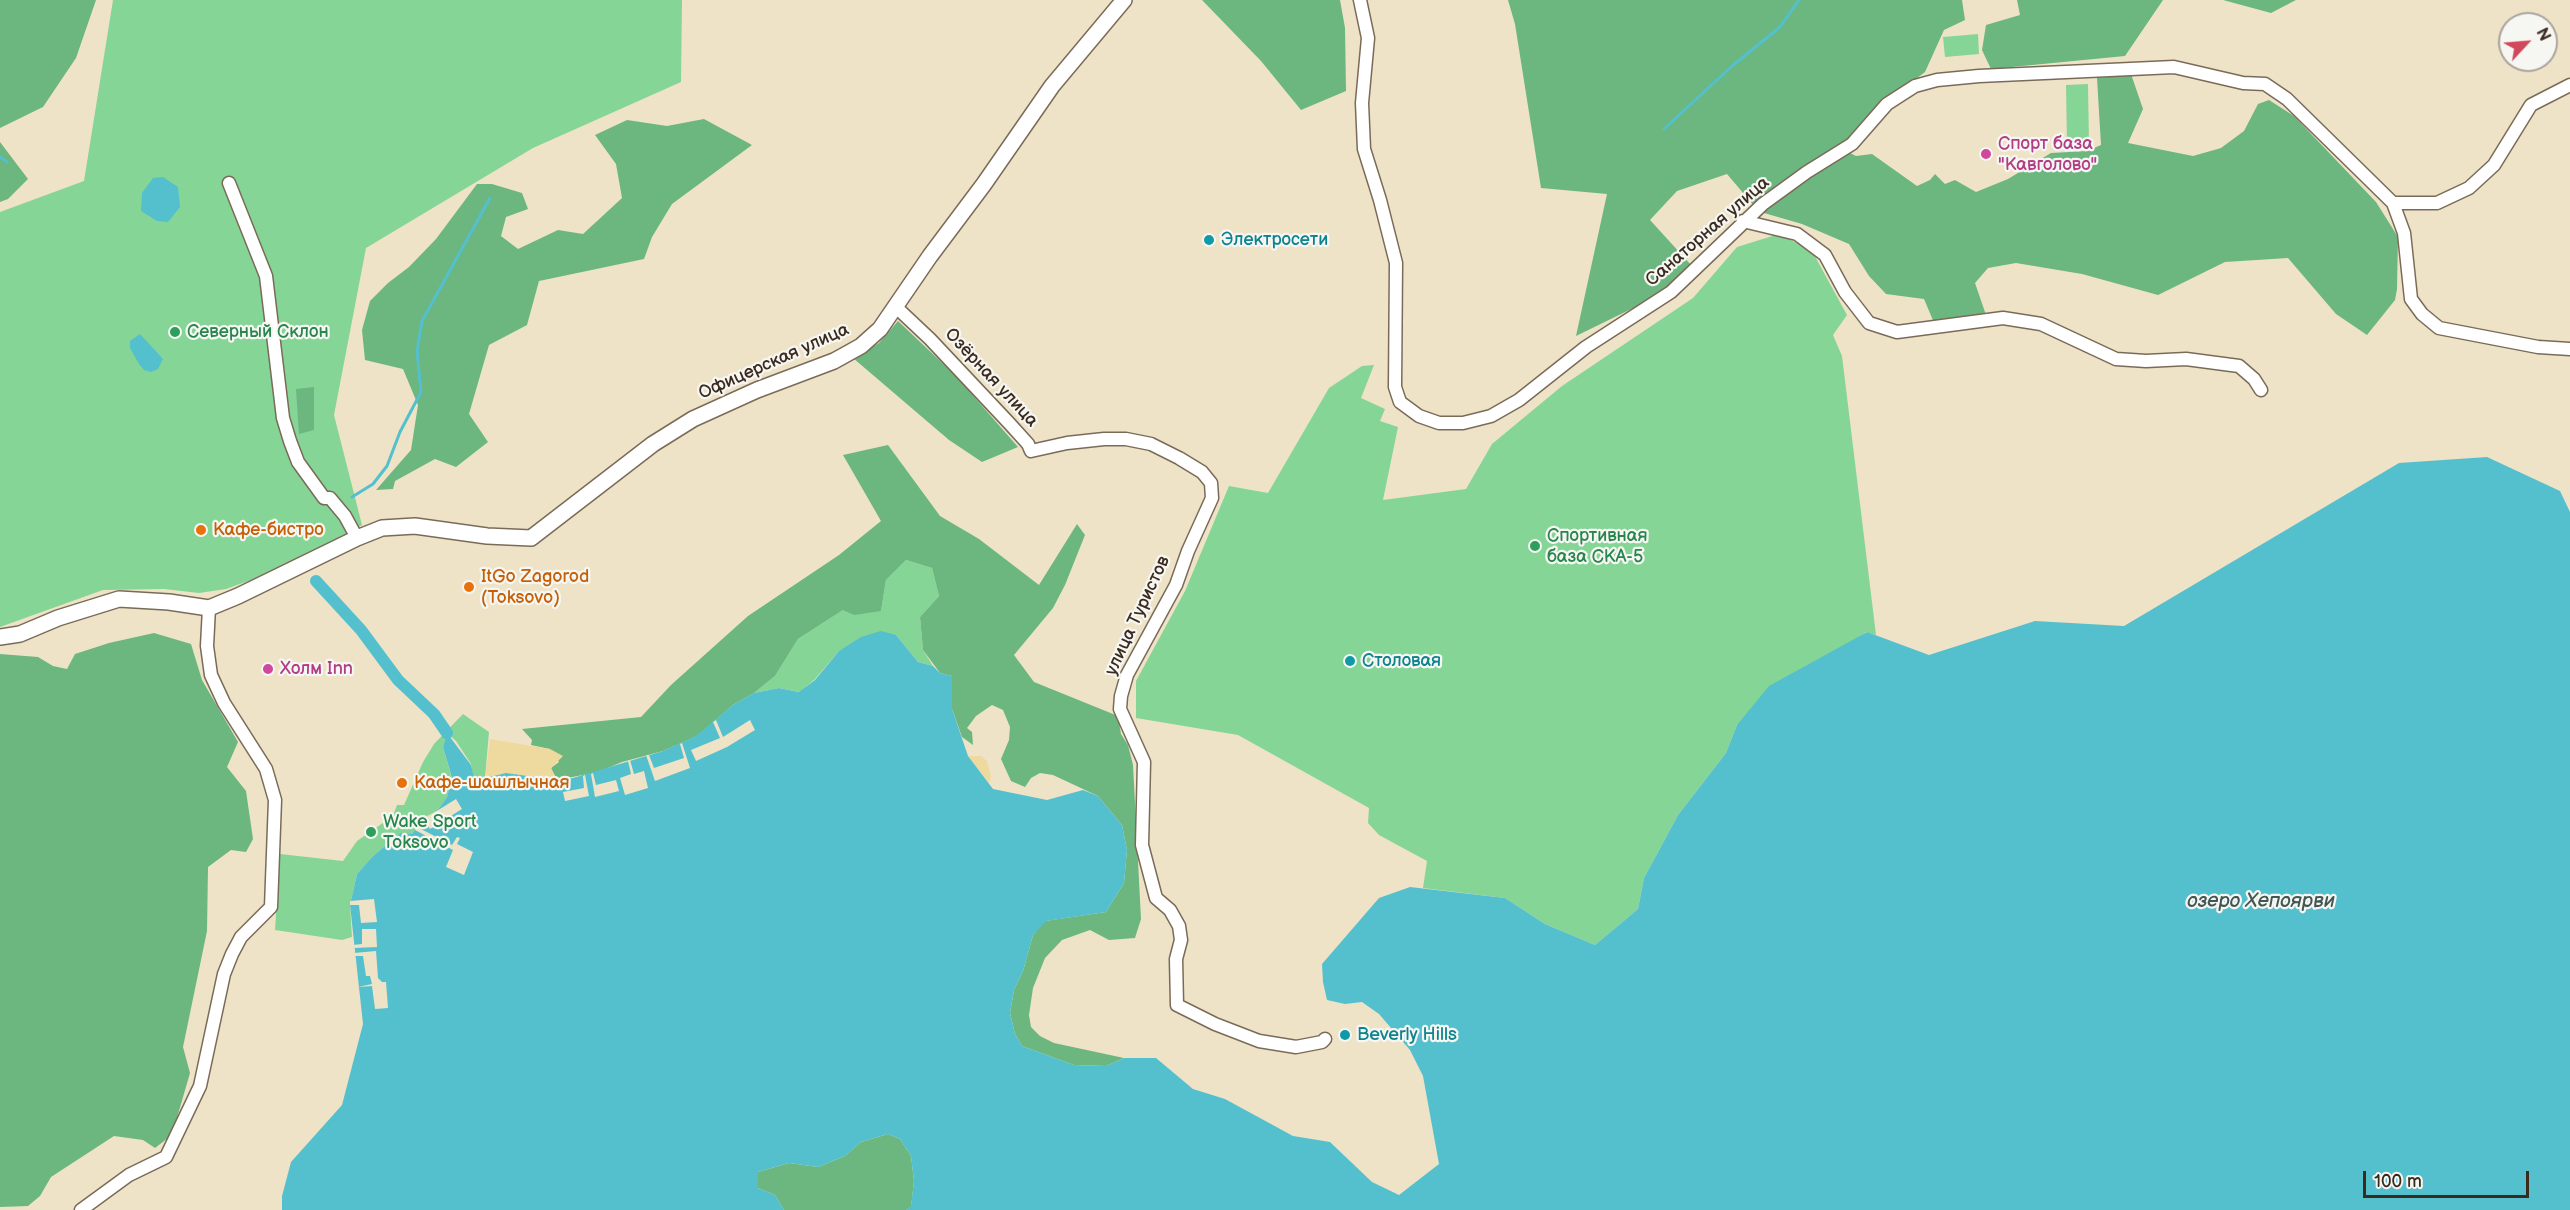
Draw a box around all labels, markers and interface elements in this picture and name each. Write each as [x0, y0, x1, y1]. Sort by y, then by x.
north arrow [2498, 12, 2558, 72]
text: N [2532, 25, 2554, 44]
place label: Спорт база "Кавголово" [1998, 133, 2097, 176]
marker: Спорт база "Кавголово" [1979, 147, 1993, 161]
street label: Санаторная улица [1642, 172, 1774, 292]
place label: Электросети [1221, 229, 1328, 251]
marker: Электросети [1202, 233, 1216, 247]
street label: Офицерская улица [696, 319, 852, 405]
place label: Северный Склон [187, 321, 329, 343]
street label: Озёрная улица [940, 324, 1042, 432]
marker: Северный Склон [168, 325, 182, 339]
place label: Кафе-бистро [213, 519, 324, 541]
marker: Кафе-бистро [194, 523, 208, 537]
place label: Спортивная база СКА-5 [1547, 525, 1647, 568]
marker: Спортивная база СКА-5 [1528, 539, 1542, 553]
street label: улица Туристов [1101, 553, 1175, 679]
place label: ItGo Zagorod (Toksovo) [481, 566, 589, 608]
marker: ItGo Zagorod (Toksovo) [462, 580, 476, 594]
place label: Столовая [1362, 650, 1441, 672]
marker: Столовая [1343, 654, 1357, 668]
place label: Холм Inn [280, 658, 353, 680]
marker: Холм Inn [261, 662, 275, 676]
place label: Кафе-шашлычная [414, 772, 570, 794]
marker: Кафе-шашлычная [395, 776, 409, 790]
place label: Wake Sport Toksovo [383, 811, 476, 854]
marker: Wake Sport Toksovo [364, 825, 378, 839]
water label: озеро Хепоярви [2187, 890, 2335, 914]
place label: Beverly Hills [1357, 1024, 1457, 1046]
marker: Beverly Hills [1338, 1028, 1352, 1042]
scale bar [2366, 1159, 2532, 1197]
text: 100 m [2374, 1171, 2422, 1192]

